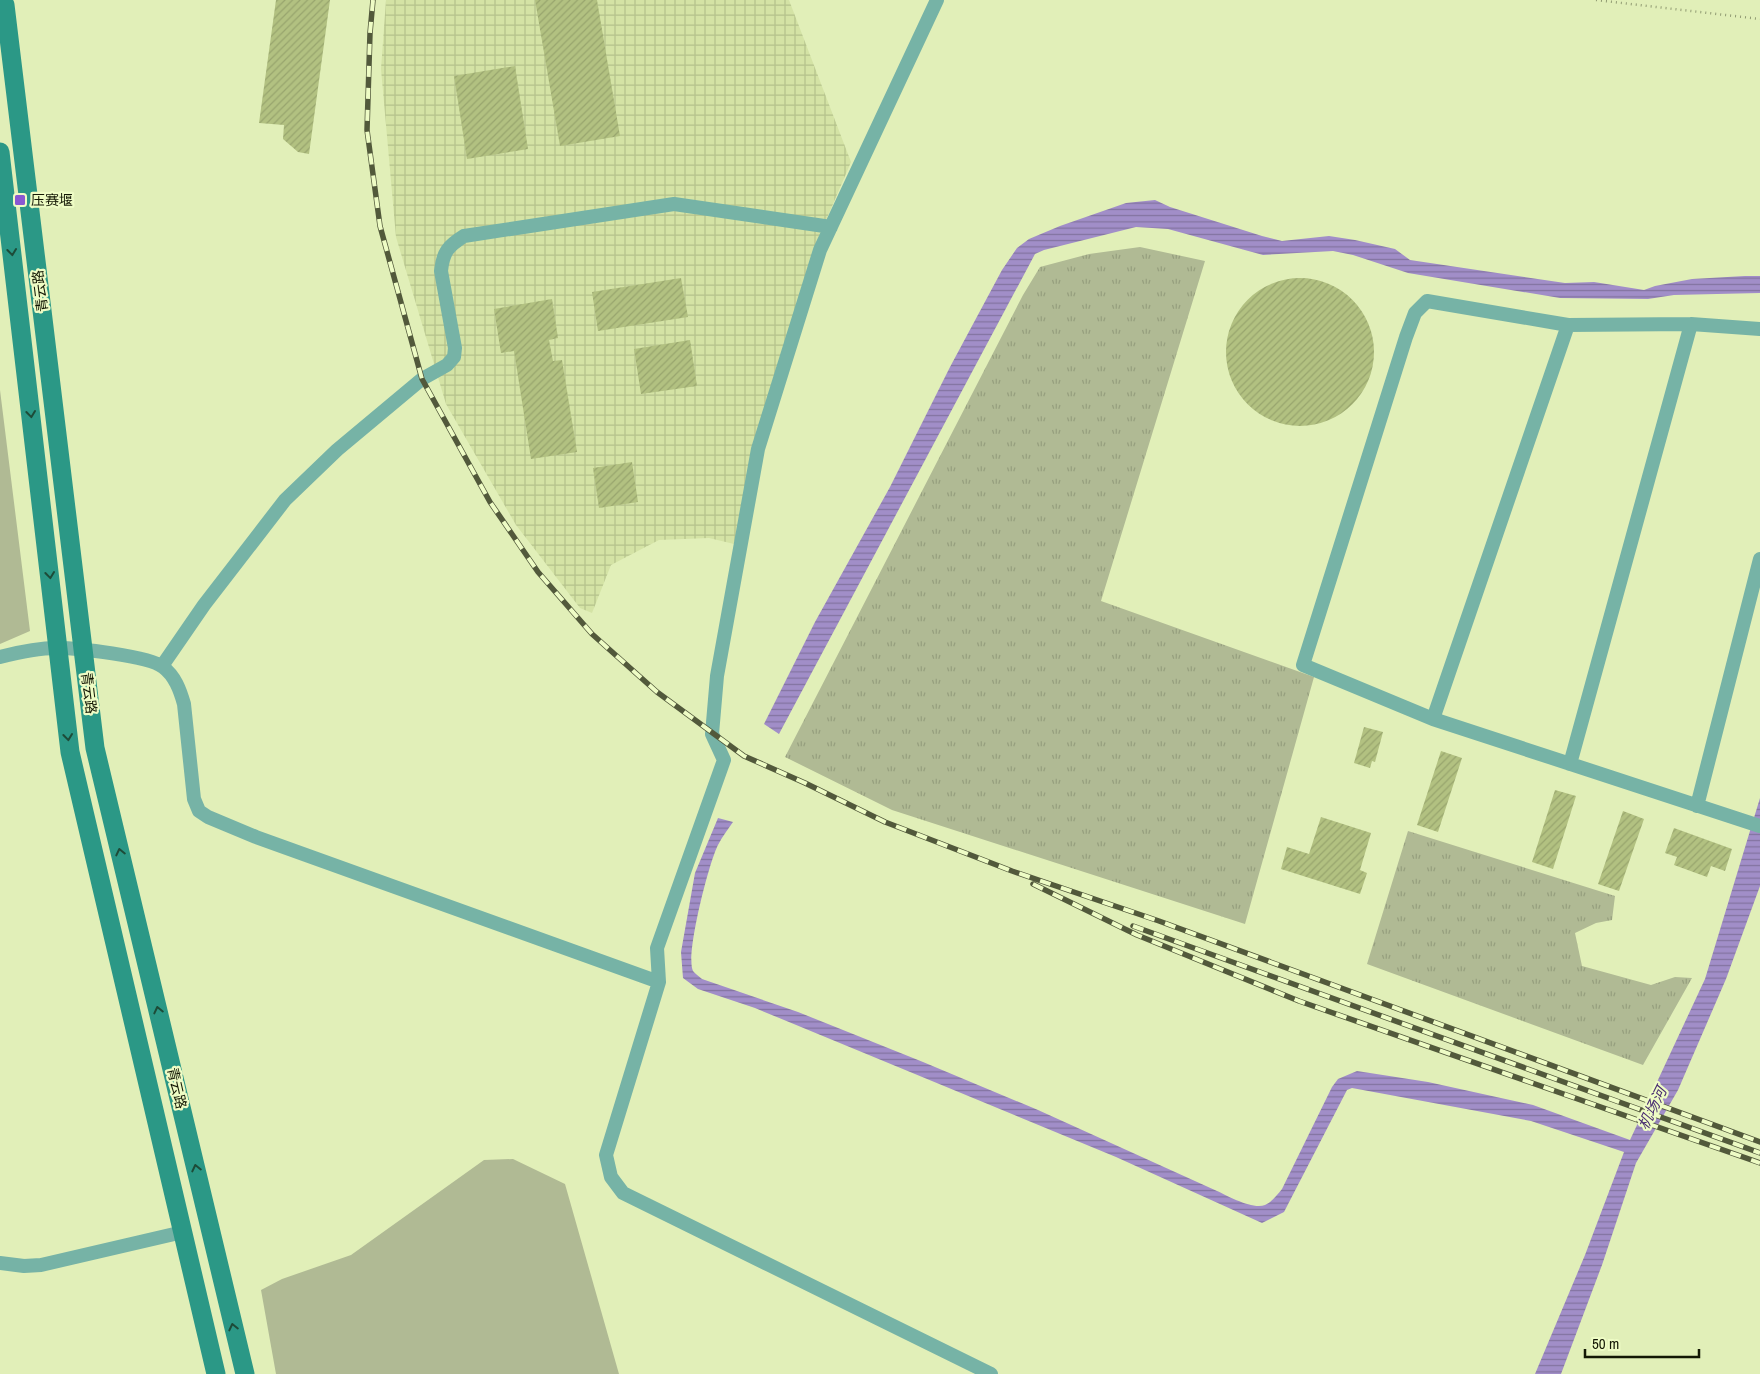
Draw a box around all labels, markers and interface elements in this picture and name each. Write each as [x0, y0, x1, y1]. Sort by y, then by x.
place label: 压赛堰 [31, 191, 73, 209]
marker: 压赛堰 [13, 193, 27, 207]
one-way arrow [6, 249, 17, 257]
street label: 青云路 [29, 269, 51, 313]
one-way arrow [25, 410, 36, 418]
one-way arrow [44, 571, 54, 580]
street label: 青云路 [78, 671, 100, 715]
one-way arrow [62, 733, 73, 741]
one-way arrow [115, 848, 126, 857]
one-way arrow [153, 1006, 164, 1015]
street label: 青云路 [164, 1066, 190, 1110]
water label: 机场河 [1633, 1080, 1673, 1133]
one-way arrow [191, 1164, 202, 1173]
one-way arrow [228, 1322, 239, 1331]
scale bar [1585, 1326, 1699, 1358]
text: 50 m [1592, 1333, 1619, 1354]

